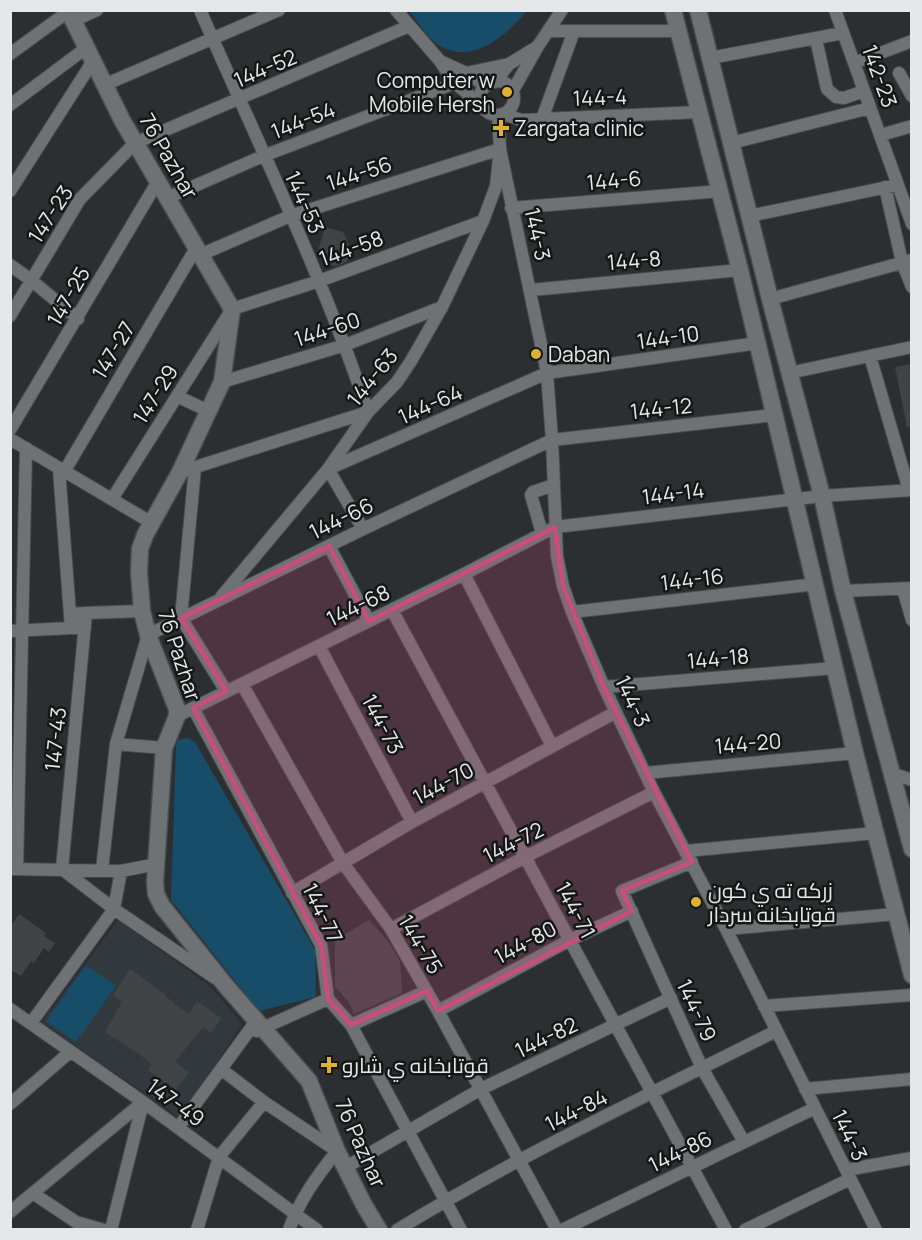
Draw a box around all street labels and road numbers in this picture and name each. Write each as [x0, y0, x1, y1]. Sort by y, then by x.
street label: 142-23 [856, 41, 904, 111]
street label: 144-52 [229, 42, 301, 94]
street label: 144-4 [572, 82, 628, 112]
street label: 144-54 [267, 95, 339, 145]
street label: 76 Pazhar [133, 108, 205, 204]
street label: 144-56 [323, 149, 395, 197]
street label: 144-6 [585, 164, 643, 196]
street label: 144-53 [279, 166, 331, 238]
street label: 147-23 [21, 180, 79, 248]
street label: 144-3 [518, 205, 558, 263]
street label: 144-58 [315, 224, 387, 272]
street label: 144-8 [606, 244, 662, 276]
street label: 147-25 [40, 261, 96, 331]
street label: 144-60 [290, 305, 364, 353]
street label: 147-27 [85, 316, 141, 384]
street label: 144-10 [635, 319, 701, 355]
street label: 144-63 [340, 342, 404, 412]
street label: 147-29 [126, 359, 184, 429]
street label: 144-64 [394, 378, 466, 430]
street label: 144-12 [629, 391, 693, 425]
street label: 144-14 [640, 475, 706, 511]
street label: 144-66 [304, 491, 378, 545]
street label: 144-16 [659, 561, 725, 597]
street label: 144-68 [322, 578, 394, 632]
street label: 76 Pazhar [152, 606, 208, 705]
street label: 144-18 [686, 641, 750, 675]
street label: 144-3 [609, 671, 657, 731]
street label: 144-73 [356, 689, 410, 759]
street label: 147-43 [38, 706, 72, 772]
street label: 144-20 [714, 726, 782, 760]
street label: 144-70 [408, 755, 478, 811]
street label: 144-72 [478, 815, 548, 869]
street label: 144-71 [549, 877, 603, 943]
street label: 144-77 [296, 878, 350, 948]
street label: 144-75 [392, 909, 450, 979]
street label: 144-80 [489, 914, 561, 970]
street label: 144-79 [670, 974, 724, 1046]
street label: 144-82 [510, 1010, 582, 1064]
street label: 147-49 [141, 1072, 211, 1132]
street label: 144-84 [540, 1082, 612, 1138]
street label: 76 Pazhar [329, 1094, 393, 1192]
street label: 144-3 [826, 1105, 874, 1165]
street label: 144-86 [644, 1124, 716, 1178]

